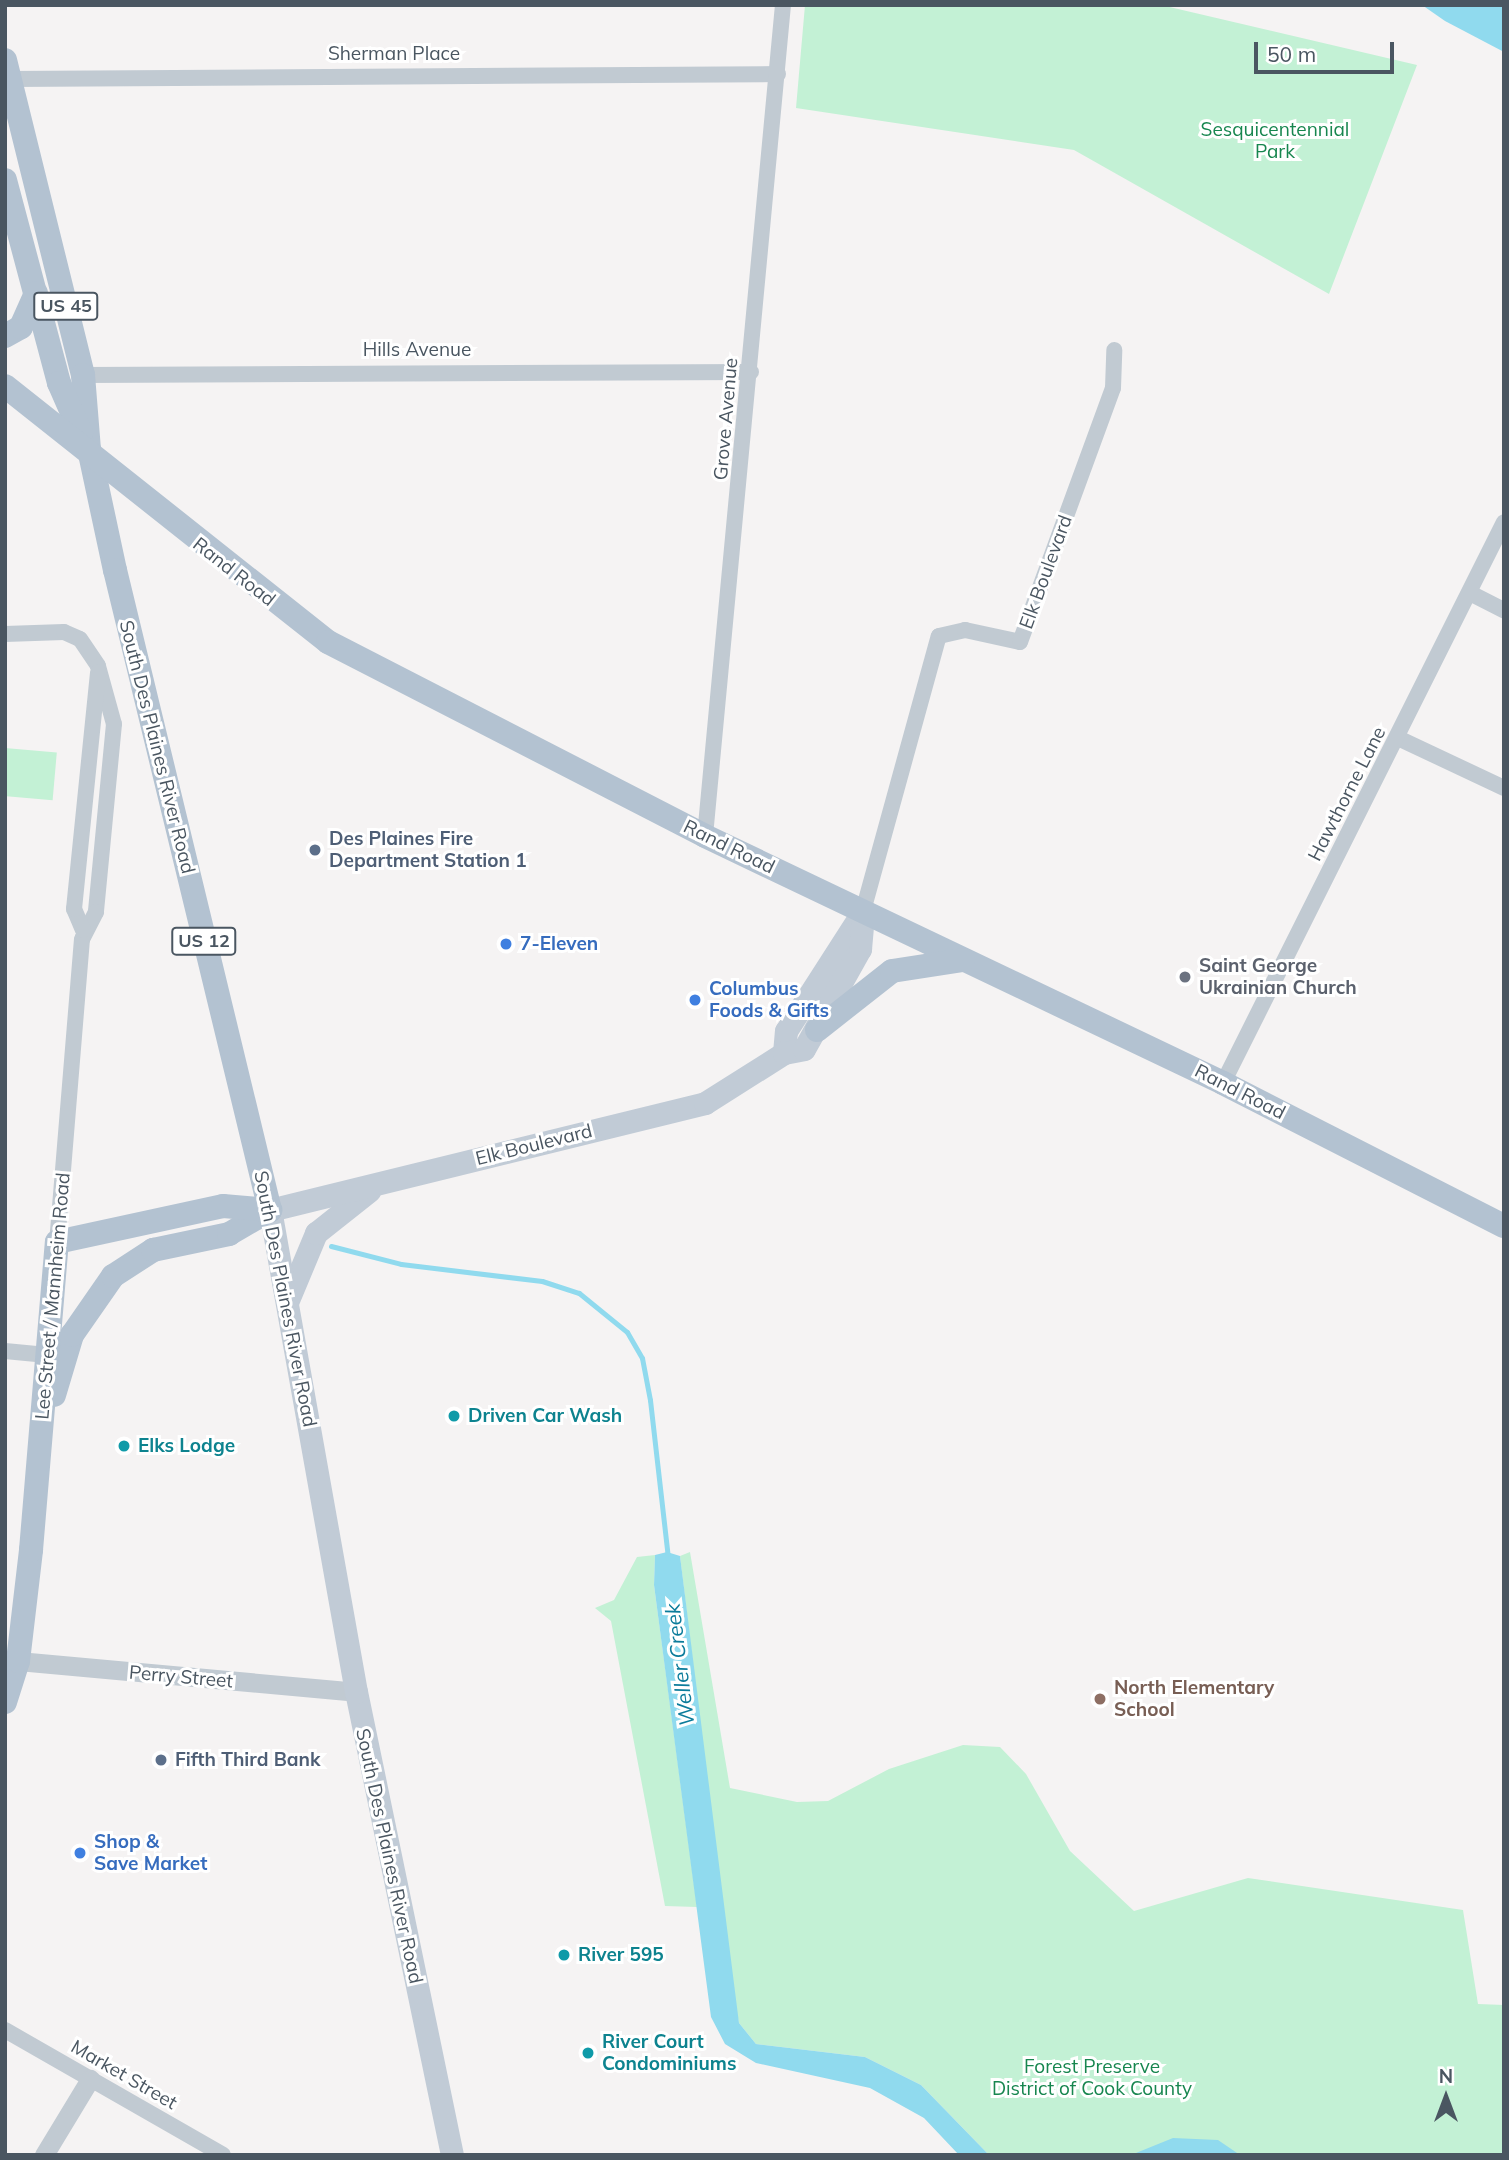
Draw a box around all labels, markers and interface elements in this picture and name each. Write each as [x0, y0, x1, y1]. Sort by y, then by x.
scale bar [1257, 28, 1397, 72]
text: 50 m [1267, 41, 1316, 67]
street label: Sherman Place [328, 43, 460, 65]
park label: Sesquicentennial Park [1201, 119, 1349, 163]
road number: US 45 [33, 292, 99, 320]
street label: Hills Avenue [363, 339, 471, 361]
street label: Grove Avenue [709, 357, 743, 481]
street label: Elk Boulevard [1015, 512, 1077, 632]
street label: Rand Road [188, 533, 280, 611]
street label: South Des Plaines River Road [114, 618, 200, 876]
street label: Hawthorne Lane [1303, 723, 1391, 865]
street label: Rand Road [680, 815, 778, 879]
place label: Des Plaines Fire Department Station 1 [329, 828, 527, 872]
marker: Des Plaines Fire Department Station 1 [307, 842, 323, 858]
road number: US 12 [171, 926, 237, 956]
place label: 7-Eleven [520, 933, 598, 955]
marker: 7-Eleven [498, 936, 514, 952]
place label: Saint George Ukrainian Church [1199, 955, 1357, 999]
marker: Saint George Ukrainian Church [1177, 969, 1193, 985]
place label: Columbus Foods & Gifts [709, 978, 829, 1022]
marker: Columbus Foods & Gifts [687, 992, 703, 1008]
street label: Rand Road [1191, 1059, 1289, 1125]
street label: Elk Boulevard [473, 1119, 595, 1171]
street label: South Des Plaines River Road [249, 1169, 321, 1429]
street label: Lee Street / Mannheim Road [31, 1171, 75, 1421]
place label: Driven Car Wash [468, 1405, 622, 1427]
marker: Driven Car Wash [446, 1408, 462, 1424]
place label: Elks Lodge [138, 1435, 235, 1457]
marker: Elks Lodge [116, 1438, 132, 1454]
water label: Weller Creek [659, 1602, 699, 1728]
street label: Perry Street [128, 1661, 234, 1693]
place label: North Elementary School [1114, 1677, 1274, 1721]
marker: North Elementary School [1092, 1691, 1108, 1707]
street label: South Des Plaines River Road [351, 1726, 427, 1986]
place label: Fifth Third Bank [175, 1749, 320, 1771]
marker: Fifth Third Bank [153, 1752, 169, 1768]
place label: Shop & Save Market [94, 1831, 207, 1875]
marker: Shop & Save Market [72, 1845, 88, 1861]
place label: River 595 [578, 1944, 664, 1966]
marker: River 595 [556, 1947, 572, 1963]
place label: River Court Condominiums [602, 2031, 736, 2075]
street label: Market Street [67, 2035, 181, 2115]
marker: River Court Condominiums [580, 2045, 596, 2061]
park label: Forest Preserve District of Cook County [992, 2056, 1192, 2100]
north arrow [1411, 2062, 1481, 2132]
text: N [1439, 2064, 1453, 2088]

